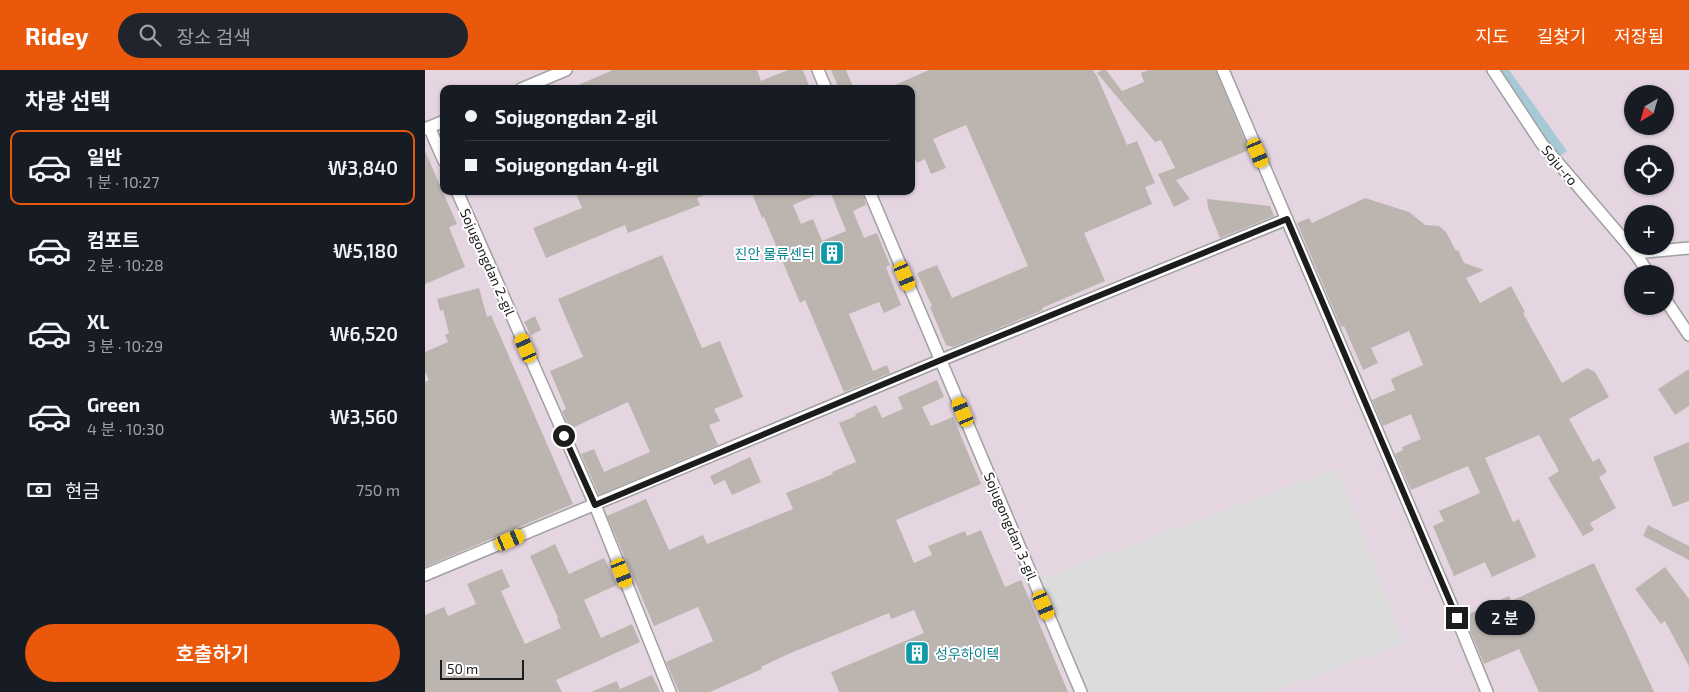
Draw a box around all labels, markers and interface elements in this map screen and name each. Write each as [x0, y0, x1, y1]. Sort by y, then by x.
search box [118, 13, 468, 58]
text: Ridey [25, 21, 88, 50]
icon: search [136, 21, 164, 49]
text: 장소 검색 [176, 25, 251, 48]
text: 지도 [1476, 25, 1509, 47]
text: 길찾기 [1537, 25, 1586, 47]
text: 저장됨 [1614, 25, 1664, 47]
north arrow [1624, 85, 1674, 135]
map controls [1624, 85, 1674, 315]
text: 차량 선택 [25, 87, 111, 113]
text: Sojugongdan 2-gil [495, 105, 658, 128]
car [1245, 136, 1270, 170]
street label: Soju-ro [1538, 142, 1582, 188]
icon: car [27, 145, 72, 190]
text: 일반 [87, 145, 122, 168]
button: locate [1624, 145, 1674, 195]
text: Sojugongdan 4-gil [495, 153, 659, 176]
text: ₩3,840 [328, 156, 398, 179]
text: 1 분 · 10:27 [87, 172, 160, 191]
button: + [1624, 205, 1674, 255]
street label: Sojugongdan 2-gil [457, 206, 520, 319]
icon: car [27, 228, 72, 273]
text: 컴포트 [87, 228, 139, 251]
text: ₩5,180 [333, 239, 398, 262]
building icon: 진안 물류센터 [819, 240, 845, 266]
place label: 진안 물류센터 [735, 245, 815, 262]
text: 2 분 · 10:28 [87, 255, 164, 274]
car [892, 259, 917, 293]
button: − [1624, 265, 1674, 315]
text: XL [87, 310, 109, 333]
icon: car [27, 311, 72, 356]
text: ₩6,520 [330, 322, 398, 345]
car [513, 331, 538, 365]
text: 3 분 · 10:29 [87, 336, 163, 355]
text: Green [87, 393, 140, 416]
icon: car [27, 394, 72, 439]
car [950, 395, 975, 429]
text: ₩3,560 [330, 405, 398, 428]
text: 4 분 · 10:30 [87, 419, 164, 438]
route start [553, 425, 575, 447]
street label: Sojugongdan 3-gil [981, 470, 1042, 583]
icon: cash [25, 476, 53, 504]
text: 현금 [65, 479, 100, 502]
text: 750 m [356, 480, 400, 499]
car [493, 527, 526, 553]
car [609, 556, 634, 590]
car [1031, 588, 1056, 622]
callout: 2 분 [1475, 600, 1535, 636]
route end [1446, 607, 1468, 629]
text: 2 분 [1491, 608, 1519, 627]
button: 호출하기 [25, 624, 400, 682]
building icon: 성우하이텍 [904, 640, 930, 666]
place label: 성우하이텍 [935, 645, 999, 662]
scale bar [440, 657, 524, 680]
text: 50 m [447, 660, 478, 677]

